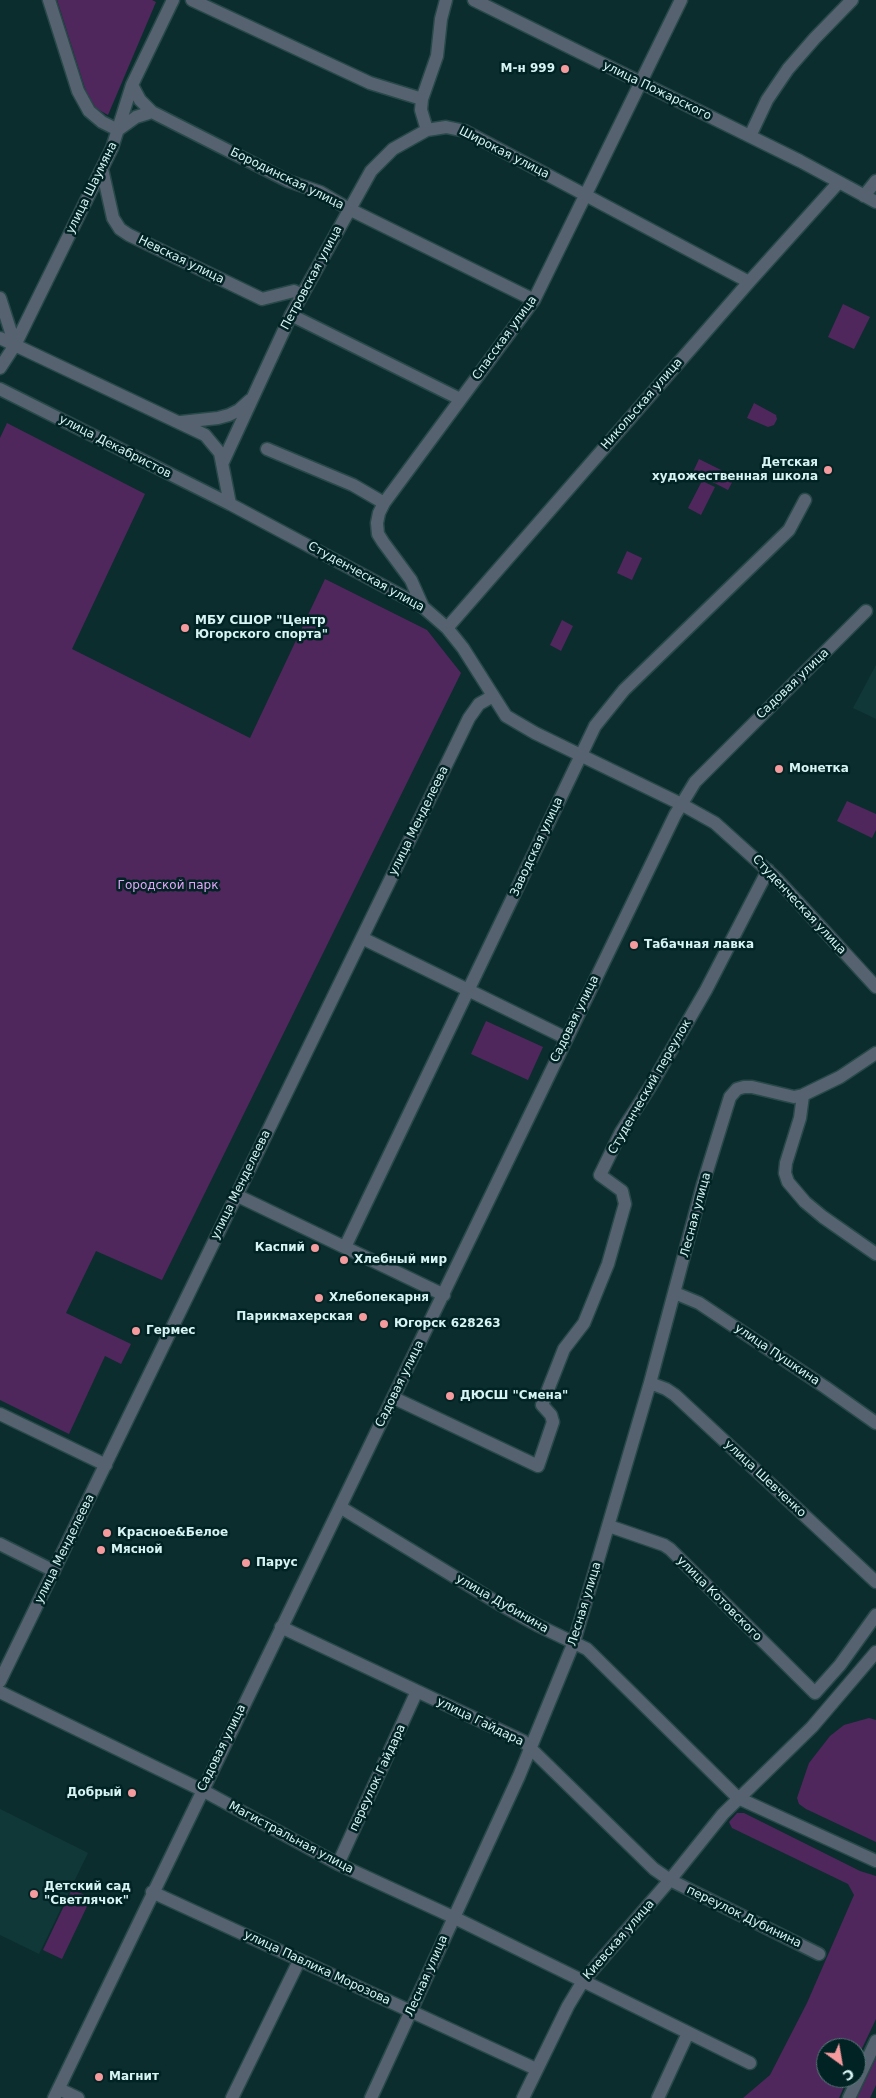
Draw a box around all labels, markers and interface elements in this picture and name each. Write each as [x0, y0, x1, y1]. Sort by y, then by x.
street label: улица Пожарского [600, 58, 714, 124]
place label: М-н 999 [501, 62, 555, 76]
marker: М-н 999 [559, 63, 571, 75]
street label: Широкая улица [456, 124, 552, 182]
street label: улица Шаумяна [63, 140, 121, 236]
street label: Бородинская улица [228, 145, 346, 213]
street label: Петровская улица [278, 224, 346, 332]
street label: Невская улица [136, 233, 226, 287]
street label: Спасская улица [470, 293, 540, 383]
street label: Никольская улица [598, 355, 686, 453]
street label: улица Декабристов [56, 412, 174, 482]
place label: Детская художественная школа [652, 456, 818, 484]
marker: Детская художественная школа [822, 464, 834, 476]
street label: Студенческая улица [305, 539, 427, 615]
place label: МБУ СШОР "Центр Югорского спорта" [195, 614, 328, 642]
marker: МБУ СШОР "Центр Югорского спорта" [179, 622, 191, 634]
street label: Садовая улица [754, 646, 832, 722]
place label: Монетка [789, 762, 849, 776]
marker: Монетка [773, 763, 785, 775]
street label: улица Менделеева [386, 764, 452, 878]
street label: Заводская улица [508, 795, 566, 899]
street label: Студенческая улица [749, 852, 849, 958]
park label: Городской парк [118, 879, 218, 893]
place label: Табачная лавка [644, 938, 754, 952]
marker: Табачная лавка [628, 939, 640, 951]
street label: Садовая улица [548, 973, 602, 1065]
street label: Студенческий переулок [605, 1017, 695, 1157]
street label: улица Менделеева [208, 1128, 274, 1242]
street label: Лесная улица [678, 1171, 714, 1259]
place label: Каспий [255, 1241, 305, 1255]
marker: Каспий [309, 1242, 321, 1254]
place label: Хлебный мир [354, 1253, 447, 1267]
marker: Хлебный мир [338, 1254, 350, 1266]
place label: Хлебопекарня [329, 1291, 429, 1305]
marker: Хлебопекарня [313, 1292, 325, 1304]
place label: Парикмахерская [236, 1310, 353, 1324]
marker: Парикмахерская [357, 1311, 369, 1323]
place label: Югорск 628263 [394, 1317, 501, 1331]
marker: Югорск 628263 [378, 1318, 390, 1330]
street label: улица Пушкина [732, 1321, 822, 1389]
place label: Гермес [146, 1324, 195, 1338]
marker: Гермес [130, 1325, 142, 1337]
street label: Садовая улица [373, 1338, 427, 1430]
place label: ДЮСШ "Смена" [460, 1389, 568, 1403]
marker: ДЮСШ "Смена" [444, 1390, 456, 1402]
street label: улица Шевченко [721, 1438, 809, 1520]
street label: улица Менделеева [32, 1492, 98, 1606]
place label: Красное&Белое [117, 1526, 228, 1540]
marker: Красное&Белое [101, 1527, 113, 1539]
place label: Мясной [111, 1543, 163, 1557]
marker: Мясной [95, 1544, 107, 1556]
street label: улица Котовского [674, 1554, 764, 1644]
place label: Парус [256, 1556, 298, 1570]
marker: Парус [240, 1557, 252, 1569]
street label: Лесная улица [565, 1560, 605, 1648]
street label: улица Дубинина [453, 1572, 551, 1636]
street label: улица Гайдара [434, 1695, 526, 1749]
street label: Садовая улица [195, 1702, 249, 1794]
street label: переулок Гайдара [347, 1722, 409, 1834]
place label: Добрый [67, 1786, 122, 1800]
marker: Добрый [126, 1787, 138, 1799]
street label: Магистральная улица [226, 1799, 356, 1877]
place label: Детский сад "Светлячок" [44, 1880, 131, 1908]
street label: переулок Дубинина [684, 1883, 804, 1951]
marker: Детский сад "Светлячок" [28, 1888, 40, 1900]
street label: Киевская улица [580, 1897, 658, 1983]
street label: улица Павлика Морозова [241, 1928, 393, 2008]
street label: Лесная улица [403, 1933, 451, 2019]
north arrow [816, 2038, 866, 2088]
text: С [840, 2065, 857, 2084]
place label: Магнит [109, 2070, 159, 2084]
marker: Магнит [93, 2071, 105, 2083]

